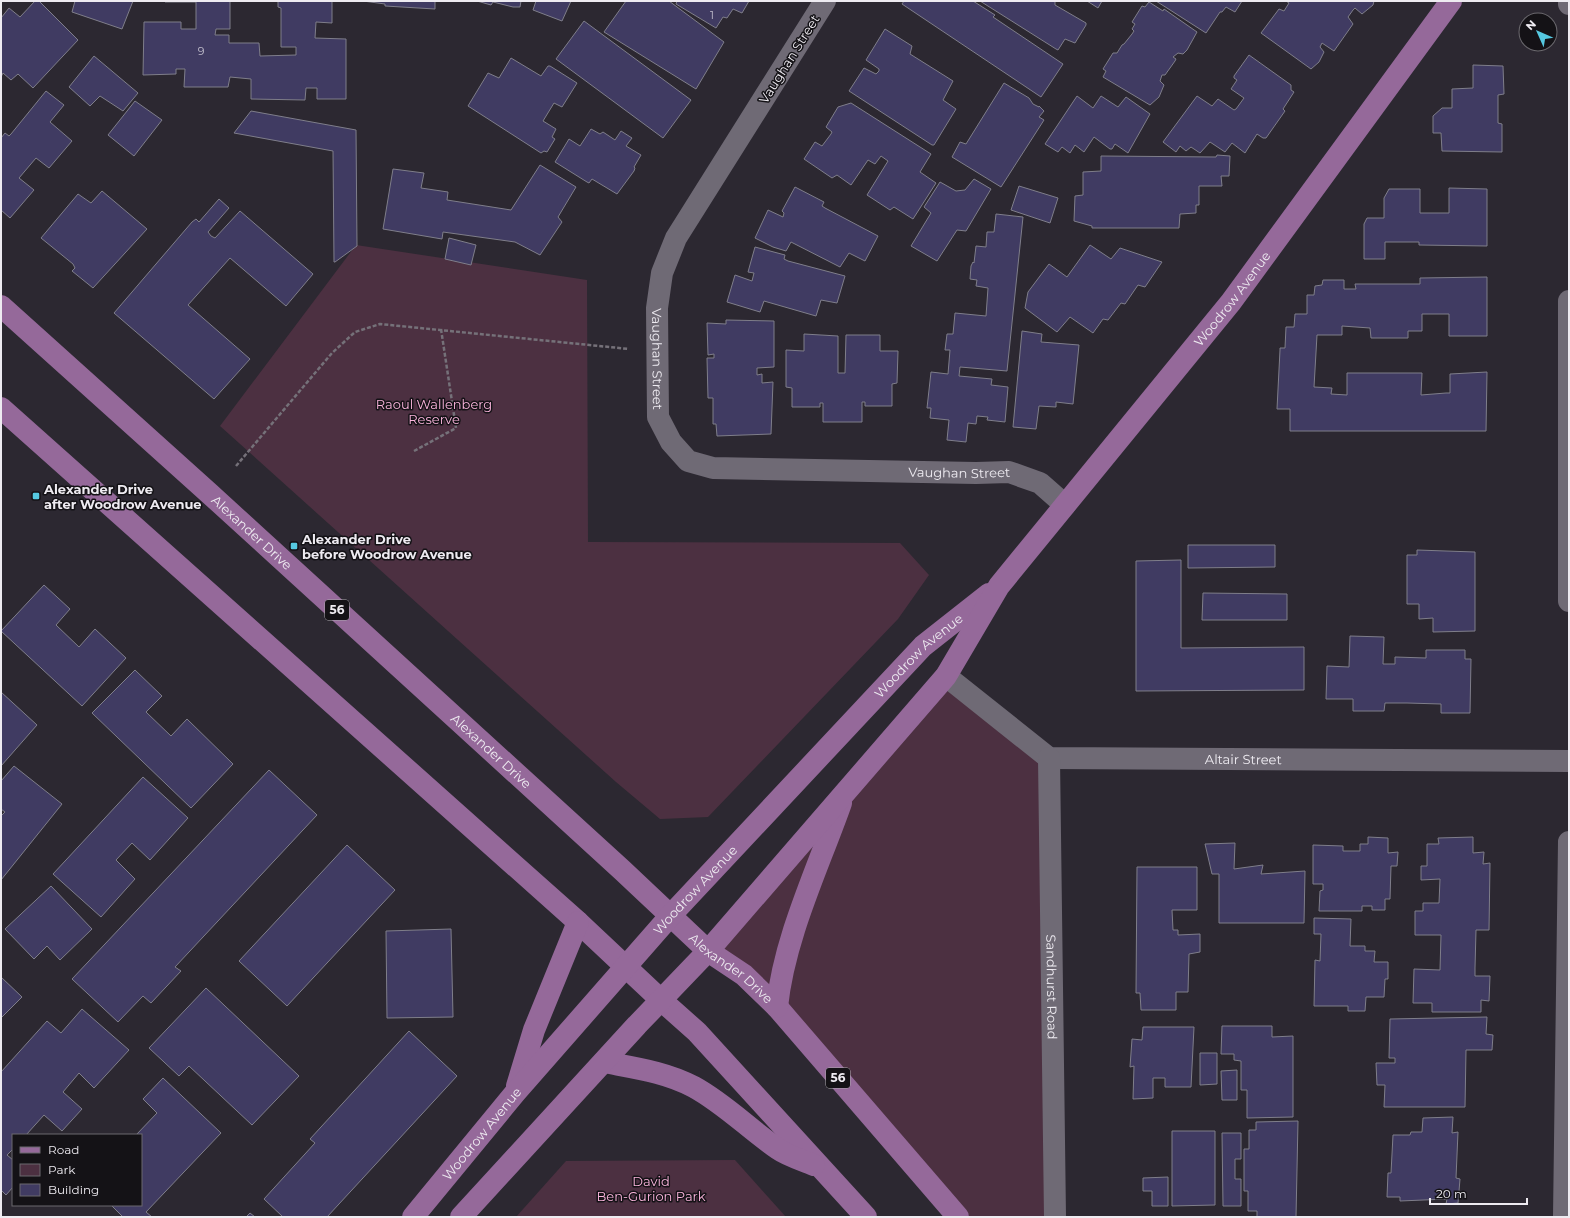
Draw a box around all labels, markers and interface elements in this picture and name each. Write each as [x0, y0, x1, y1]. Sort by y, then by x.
house number: 1 [710, 8, 714, 22]
street label: Vaughan Street [755, 12, 823, 106]
north arrow [1518, 12, 1558, 52]
text: N [1523, 17, 1539, 33]
house number: 9 [198, 44, 205, 58]
street label: Woodrow Avenue [1190, 248, 1274, 349]
street label: Vaughan Street [649, 308, 666, 410]
park label: Raoul Wallenberg Reserve [376, 396, 492, 427]
street label: Vaughan Street [908, 464, 1010, 481]
place label: Alexander Drive after Woodrow Avenue [43, 481, 202, 512]
marker: Alexander Drive after Woodrow Avenue [31, 491, 41, 501]
street label: Alexander Drive [209, 492, 296, 573]
place label: Alexander Drive before Woodrow Avenue [301, 531, 472, 562]
marker: Alexander Drive before Woodrow Avenue [289, 541, 299, 551]
road number: 56 [325, 600, 349, 620]
street label: Woodrow Avenue [871, 610, 966, 701]
street label: Alexander Drive [448, 710, 535, 792]
street label: Altair Street [1205, 751, 1282, 767]
street label: Woodrow Avenue [650, 842, 740, 938]
street label: Alexander Drive [686, 930, 776, 1007]
street label: Sandhurst Road [1043, 934, 1061, 1040]
road number: 56 [826, 1068, 850, 1088]
street label: Woodrow Avenue [439, 1084, 525, 1183]
legend [12, 1134, 142, 1206]
text: Road [48, 1142, 79, 1157]
text: Park [48, 1162, 76, 1177]
park label: David Ben-Gurion Park [597, 1173, 706, 1204]
scale bar [1430, 1180, 1527, 1206]
text: Building [48, 1182, 99, 1197]
text: 20 m [1436, 1186, 1467, 1201]

